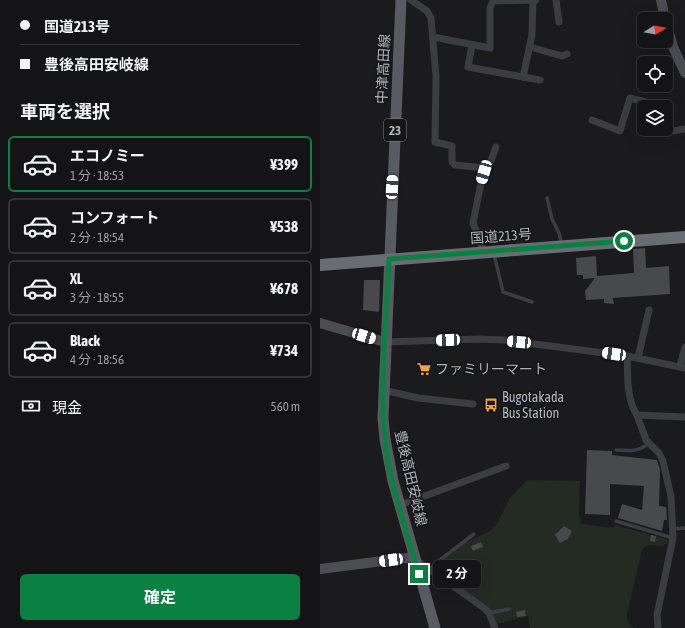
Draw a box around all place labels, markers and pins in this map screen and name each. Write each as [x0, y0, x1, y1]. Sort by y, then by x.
supermarket icon: ファミリーマート [416, 361, 432, 377]
place label: ファミリーマート [435, 361, 547, 377]
place label: Bugotakada Bus Station [502, 389, 564, 421]
bus stop icon: Bugotakada Bus Station [483, 397, 499, 413]

